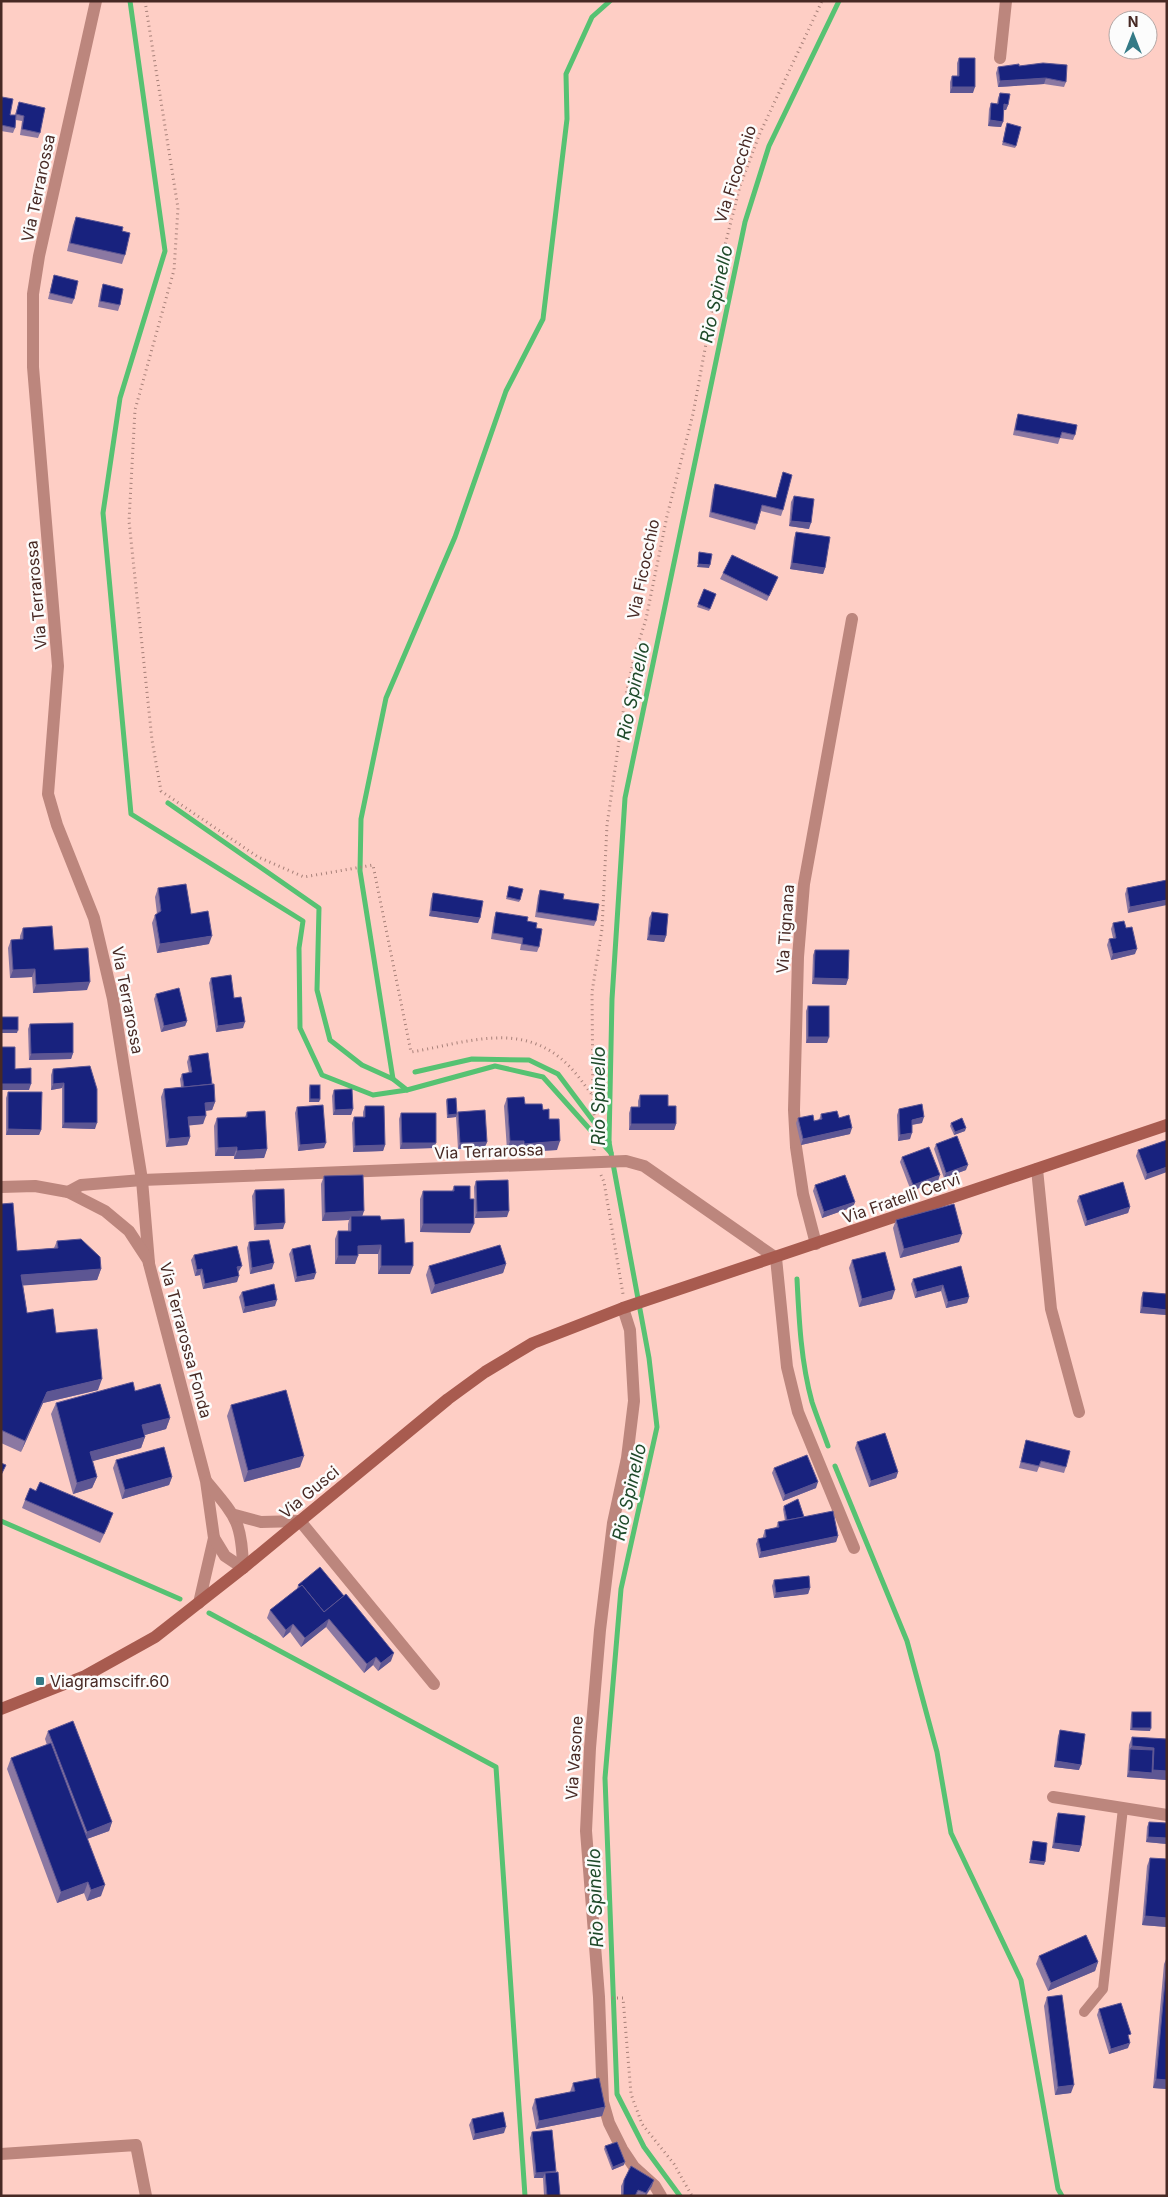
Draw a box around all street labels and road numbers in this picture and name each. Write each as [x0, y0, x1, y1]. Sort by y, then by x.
street label: Via Ficocchio [710, 123, 760, 225]
street label: Via Terrarossa [17, 132, 59, 244]
street label: Via Ficocchio [623, 517, 663, 621]
street label: Via Terrarossa [21, 540, 51, 650]
street label: Via Tignana [772, 884, 798, 974]
street label: Via Terrarossa [108, 944, 148, 1056]
street label: Via Terrarossa [434, 1139, 544, 1163]
street label: Via Fratelli Cervi [840, 1169, 962, 1227]
street label: Via Terrarossa Fonda [156, 1260, 216, 1420]
street label: Via Gusci [275, 1461, 343, 1523]
street label: Via Vasone [561, 1715, 587, 1801]

